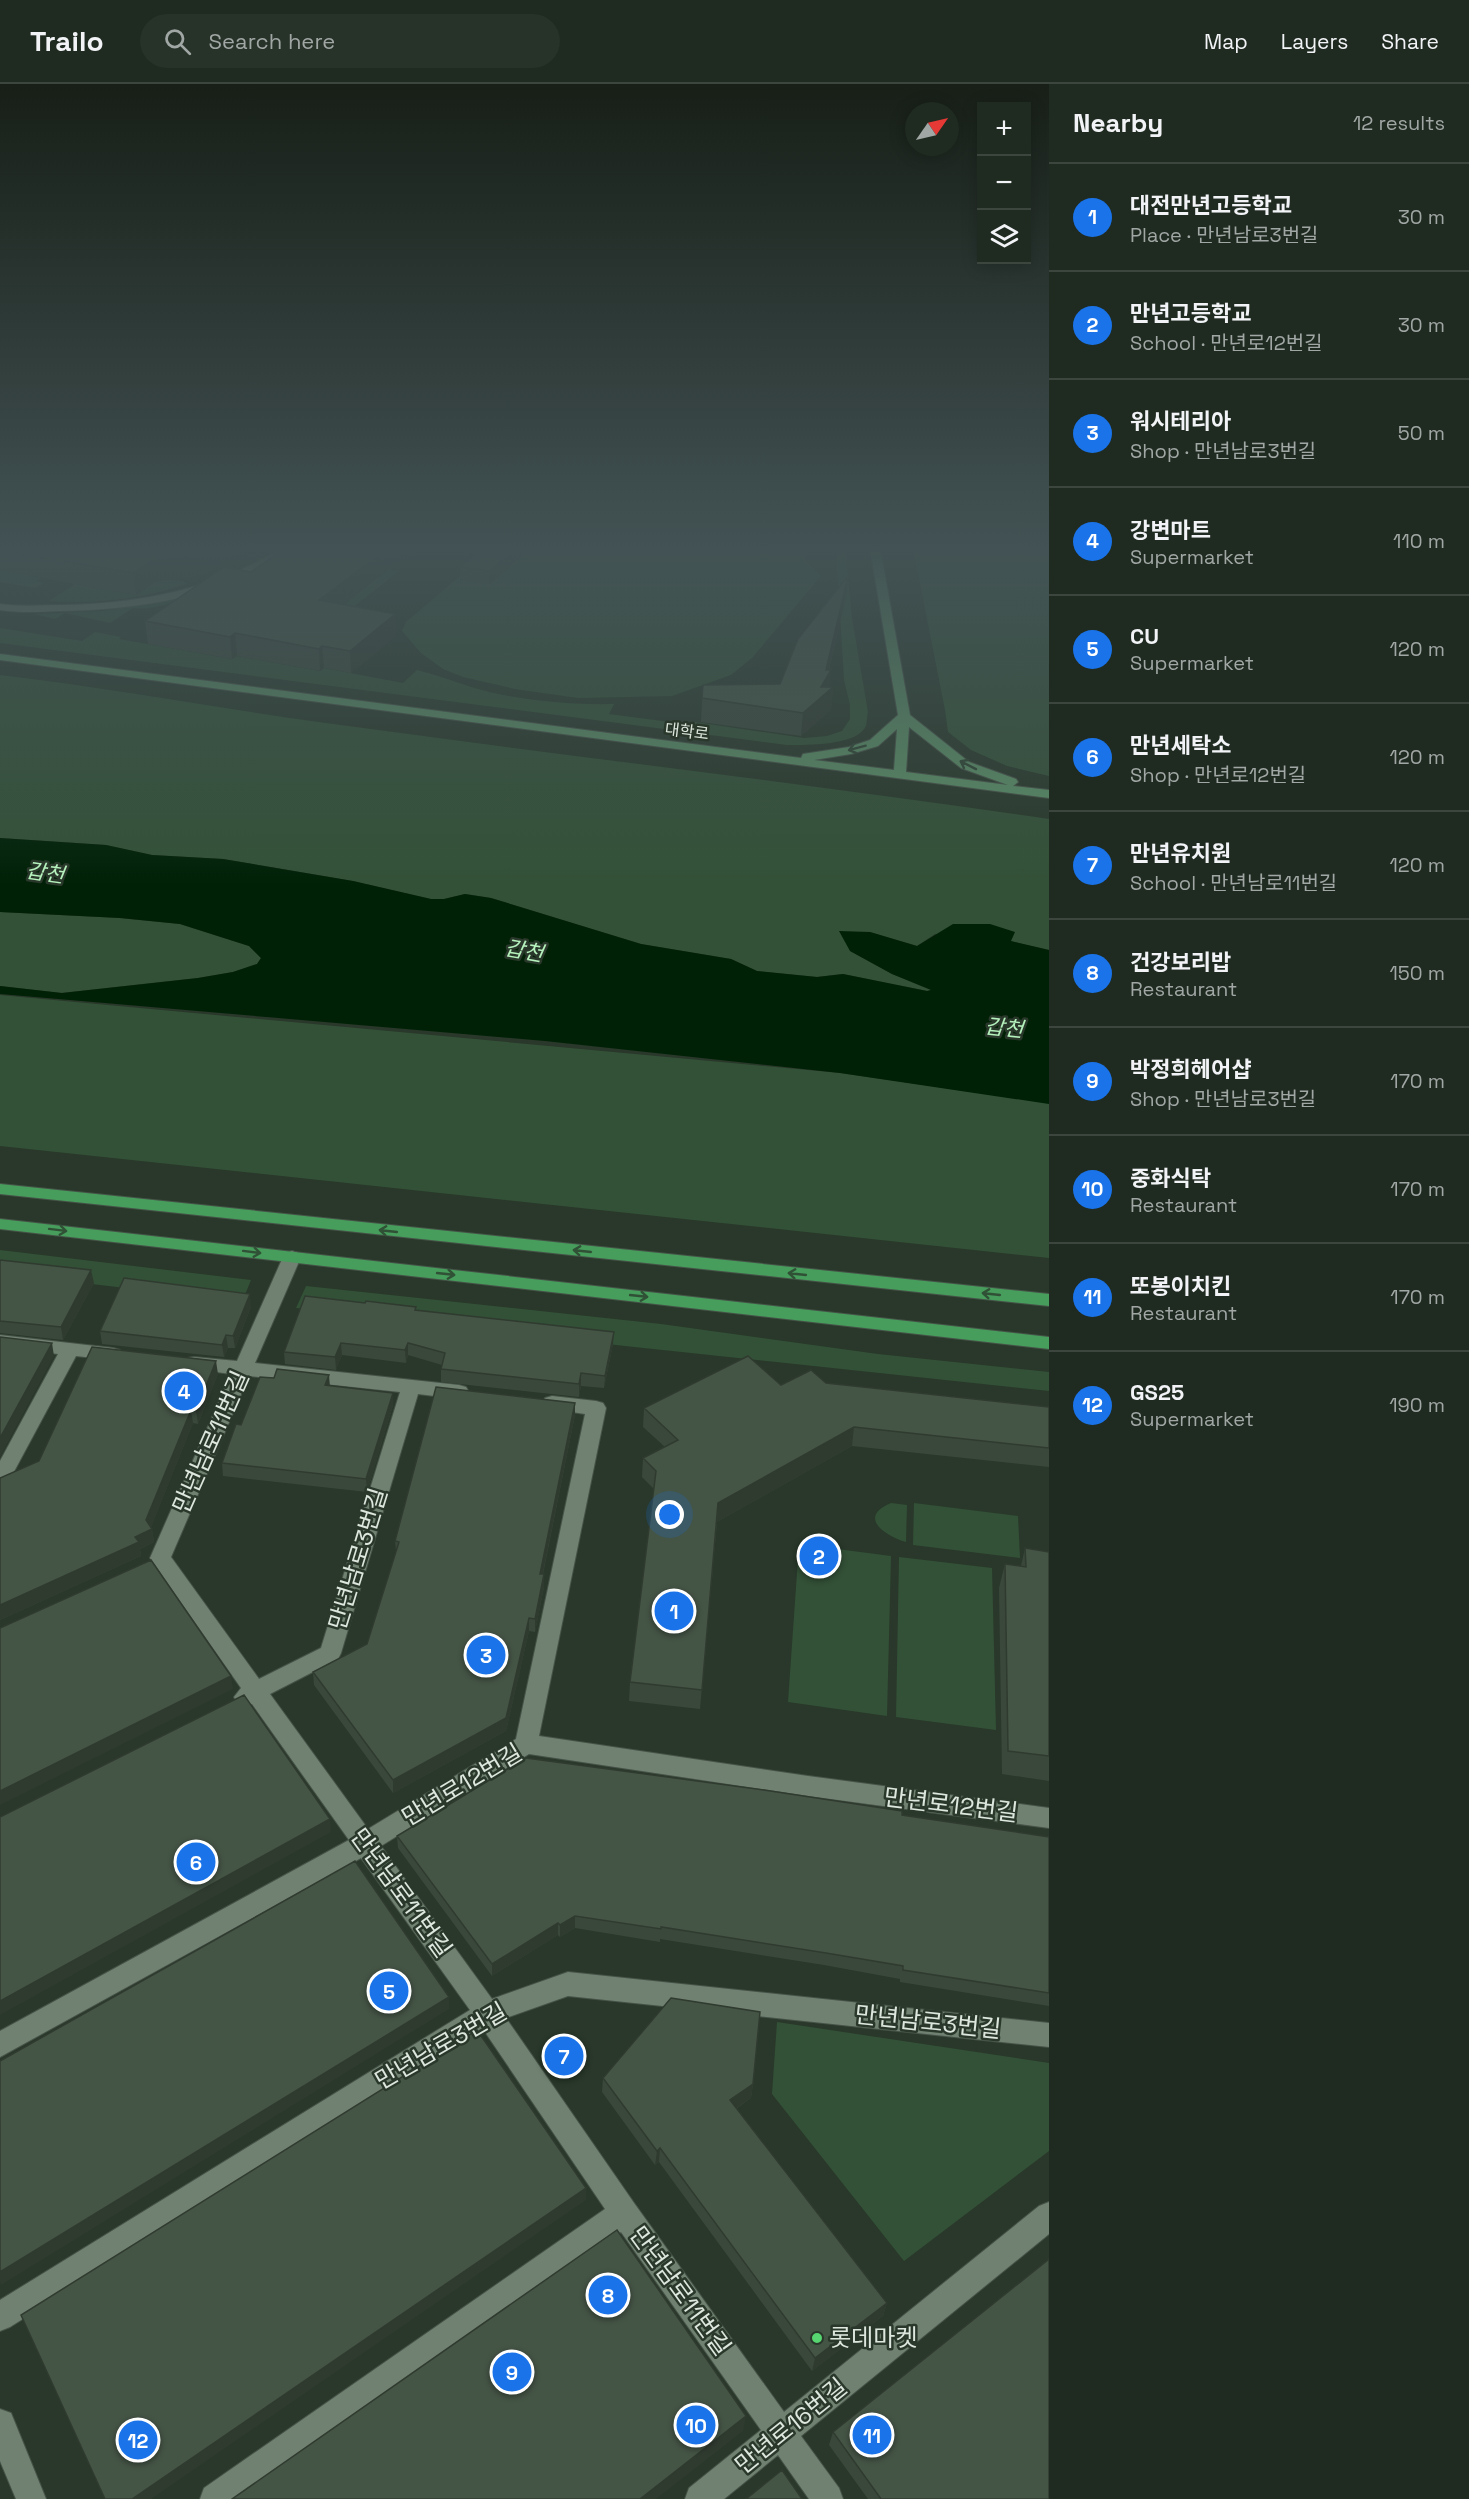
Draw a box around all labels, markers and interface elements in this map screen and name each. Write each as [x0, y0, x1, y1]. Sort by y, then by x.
search box [140, 14, 560, 68]
text: Trailo [30, 23, 104, 59]
icon: search [161, 25, 194, 58]
text: Search here [209, 27, 335, 55]
text: Map [1204, 28, 1248, 55]
text: Layers [1281, 28, 1348, 55]
text: Share [1381, 28, 1439, 55]
north arrow [905, 102, 959, 156]
map controls [977, 102, 1031, 264]
button: + [977, 102, 1031, 156]
text: Nearby [1073, 106, 1163, 140]
text: 12 results [1353, 110, 1445, 136]
button: − [977, 156, 1031, 210]
text: 대전만년고등학교 [1130, 191, 1292, 219]
text: 1 [1088, 204, 1097, 230]
text: 30 m [1398, 204, 1445, 230]
button: layers [977, 210, 1031, 264]
text: Place · 만년남로3번길 [1130, 222, 1318, 248]
text: 만년고등학교 [1130, 299, 1251, 327]
text: 2 [1087, 312, 1098, 338]
text: 30 m [1398, 312, 1445, 338]
text: School · 만년로12번길 [1130, 330, 1323, 356]
text: 워시테리아 [1130, 407, 1231, 435]
text: 3 [1086, 420, 1099, 446]
text: 50 m [1398, 420, 1445, 446]
text: Shop · 만년남로3번길 [1130, 438, 1316, 464]
text: 강변마트 [1130, 516, 1211, 544]
text: 4 [1086, 528, 1099, 554]
text: 110 m [1393, 528, 1445, 554]
text: Supermarket [1130, 544, 1254, 570]
text: CU [1130, 622, 1159, 650]
text: 5 [1087, 636, 1099, 662]
text: 120 m [1389, 636, 1445, 662]
text: Supermarket [1130, 650, 1254, 676]
street label: 대학로 [664, 718, 710, 745]
text: 만년세탁소 [1130, 731, 1231, 759]
one-way arrow [847, 743, 866, 754]
text: 6 [1086, 744, 1099, 770]
text: 120 m [1389, 744, 1445, 770]
one-way arrow [959, 758, 977, 770]
text: Shop · 만년로12번길 [1130, 762, 1306, 788]
text: 만년유치원 [1130, 839, 1231, 867]
text: 7 [1087, 852, 1098, 878]
text: 120 m [1389, 852, 1445, 878]
water label: 갑천 [24, 856, 69, 889]
text: School · 만년남로11번길 [1130, 870, 1337, 896]
water label: 갑천 [503, 934, 548, 968]
text: 건강보리밥 [1130, 948, 1231, 976]
text: 8 [1087, 960, 1099, 986]
text: 150 m [1390, 960, 1445, 986]
text: Restaurant [1130, 976, 1237, 1002]
water label: 갑천 [983, 1012, 1027, 1043]
text: 박정희헤어샵 [1130, 1055, 1251, 1083]
text: 9 [1086, 1068, 1099, 1094]
text: 170 m [1390, 1068, 1445, 1094]
text: Shop · 만년남로3번길 [1130, 1086, 1316, 1112]
text: 중화식탁 [1130, 1164, 1211, 1192]
text: 10 [1082, 1176, 1104, 1202]
text: 170 m [1390, 1176, 1445, 1202]
text: Restaurant [1130, 1192, 1237, 1218]
one-way arrow [48, 1225, 68, 1236]
one-way arrow [379, 1225, 399, 1236]
one-way arrow [573, 1245, 592, 1256]
one-way arrow [241, 1247, 261, 1258]
one-way arrow [787, 1268, 807, 1279]
one-way arrow [435, 1269, 455, 1280]
text: 또봉이치킨 [1130, 1272, 1231, 1300]
text: 11 [1083, 1284, 1102, 1310]
text: 170 m [1390, 1284, 1445, 1310]
one-way arrow [981, 1288, 1001, 1299]
one-way arrow [629, 1291, 649, 1302]
text: Restaurant [1130, 1300, 1237, 1326]
street label: 만년남로11번길 [165, 1366, 256, 1518]
pin: 4 [164, 1368, 204, 1414]
text: GS25 [1130, 1378, 1184, 1406]
text: 12 [1082, 1392, 1103, 1418]
text: 190 m [1389, 1392, 1445, 1418]
text: Supermarket [1130, 1406, 1254, 1432]
street label: 만년남로3번길 [321, 1484, 394, 1634]
your location [655, 1500, 684, 1529]
pin: 2 [800, 1534, 838, 1578]
pin: 1 [654, 1588, 694, 1634]
pin: 3 [466, 1632, 506, 1678]
street label: 만년로12번길 [396, 1737, 528, 1833]
street label: 만년로12번길 [882, 1781, 1020, 1828]
street label: 만년남로11번길 [344, 1822, 459, 1964]
pin: 6 [176, 1840, 216, 1884]
pin: 5 [370, 1968, 408, 2014]
street label: 만년남로3번길 [369, 1995, 512, 2096]
street label: 만년남로3번길 [853, 1998, 1003, 2045]
pin: 7 [544, 2034, 584, 2078]
street label: 만년남로11번길 [623, 2220, 738, 2362]
pin: 8 [588, 2272, 628, 2318]
place label: 롯데마켓 [829, 2322, 917, 2353]
marker: 롯데마켓 [810, 2331, 824, 2345]
pin: 9 [492, 2350, 532, 2394]
street label: 만년로16번길 [728, 2371, 853, 2480]
pin: 10 [676, 2402, 716, 2448]
pin: 11 [852, 2412, 892, 2458]
pin: 12 [118, 2418, 158, 2462]

